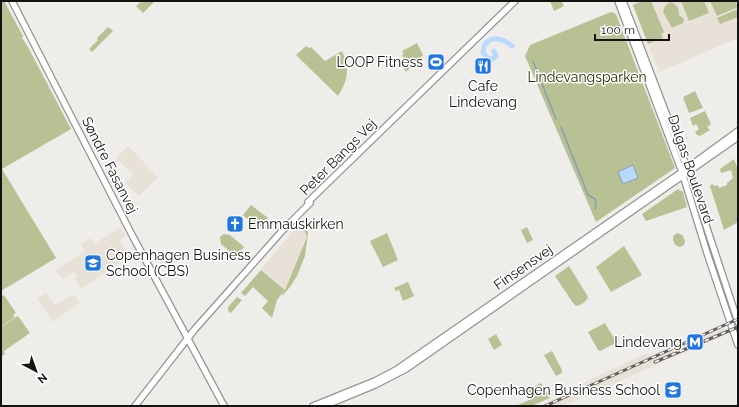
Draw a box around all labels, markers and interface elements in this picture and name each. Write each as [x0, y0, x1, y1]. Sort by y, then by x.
scale bar [595, 16, 669, 42]
text: 100 m [601, 23, 635, 37]
sports icon: LOOP Fitness [426, 52, 446, 72]
place label: LOOP Fitness [336, 54, 423, 70]
restaurant icon: Cafe Lindevang [473, 56, 493, 76]
park label: Lindevangsparken [527, 69, 647, 85]
place label: Cafe Lindevang [449, 78, 517, 110]
street label: Dalgas Boulevard [665, 112, 717, 226]
street label: Søndre Fasanvej [79, 114, 141, 216]
street label: Peter Bangs Vej [297, 116, 379, 198]
church icon: Emmauskirken [225, 214, 245, 234]
place label: Emmauskirken [248, 216, 344, 232]
street label: Finsensvej [491, 241, 555, 293]
place label: Copenhagen Business School (CBS) [106, 247, 251, 279]
school or university icon: Copenhagen Business School (CBS) [83, 253, 103, 273]
metro station icon: Lindevang [685, 332, 705, 352]
place label: Lindevang [614, 334, 682, 350]
north arrow [16, 351, 56, 391]
text: N [35, 371, 50, 386]
school or university icon: Copenhagen Business School [663, 380, 683, 400]
place label: Copenhagen Business School [467, 382, 660, 398]

